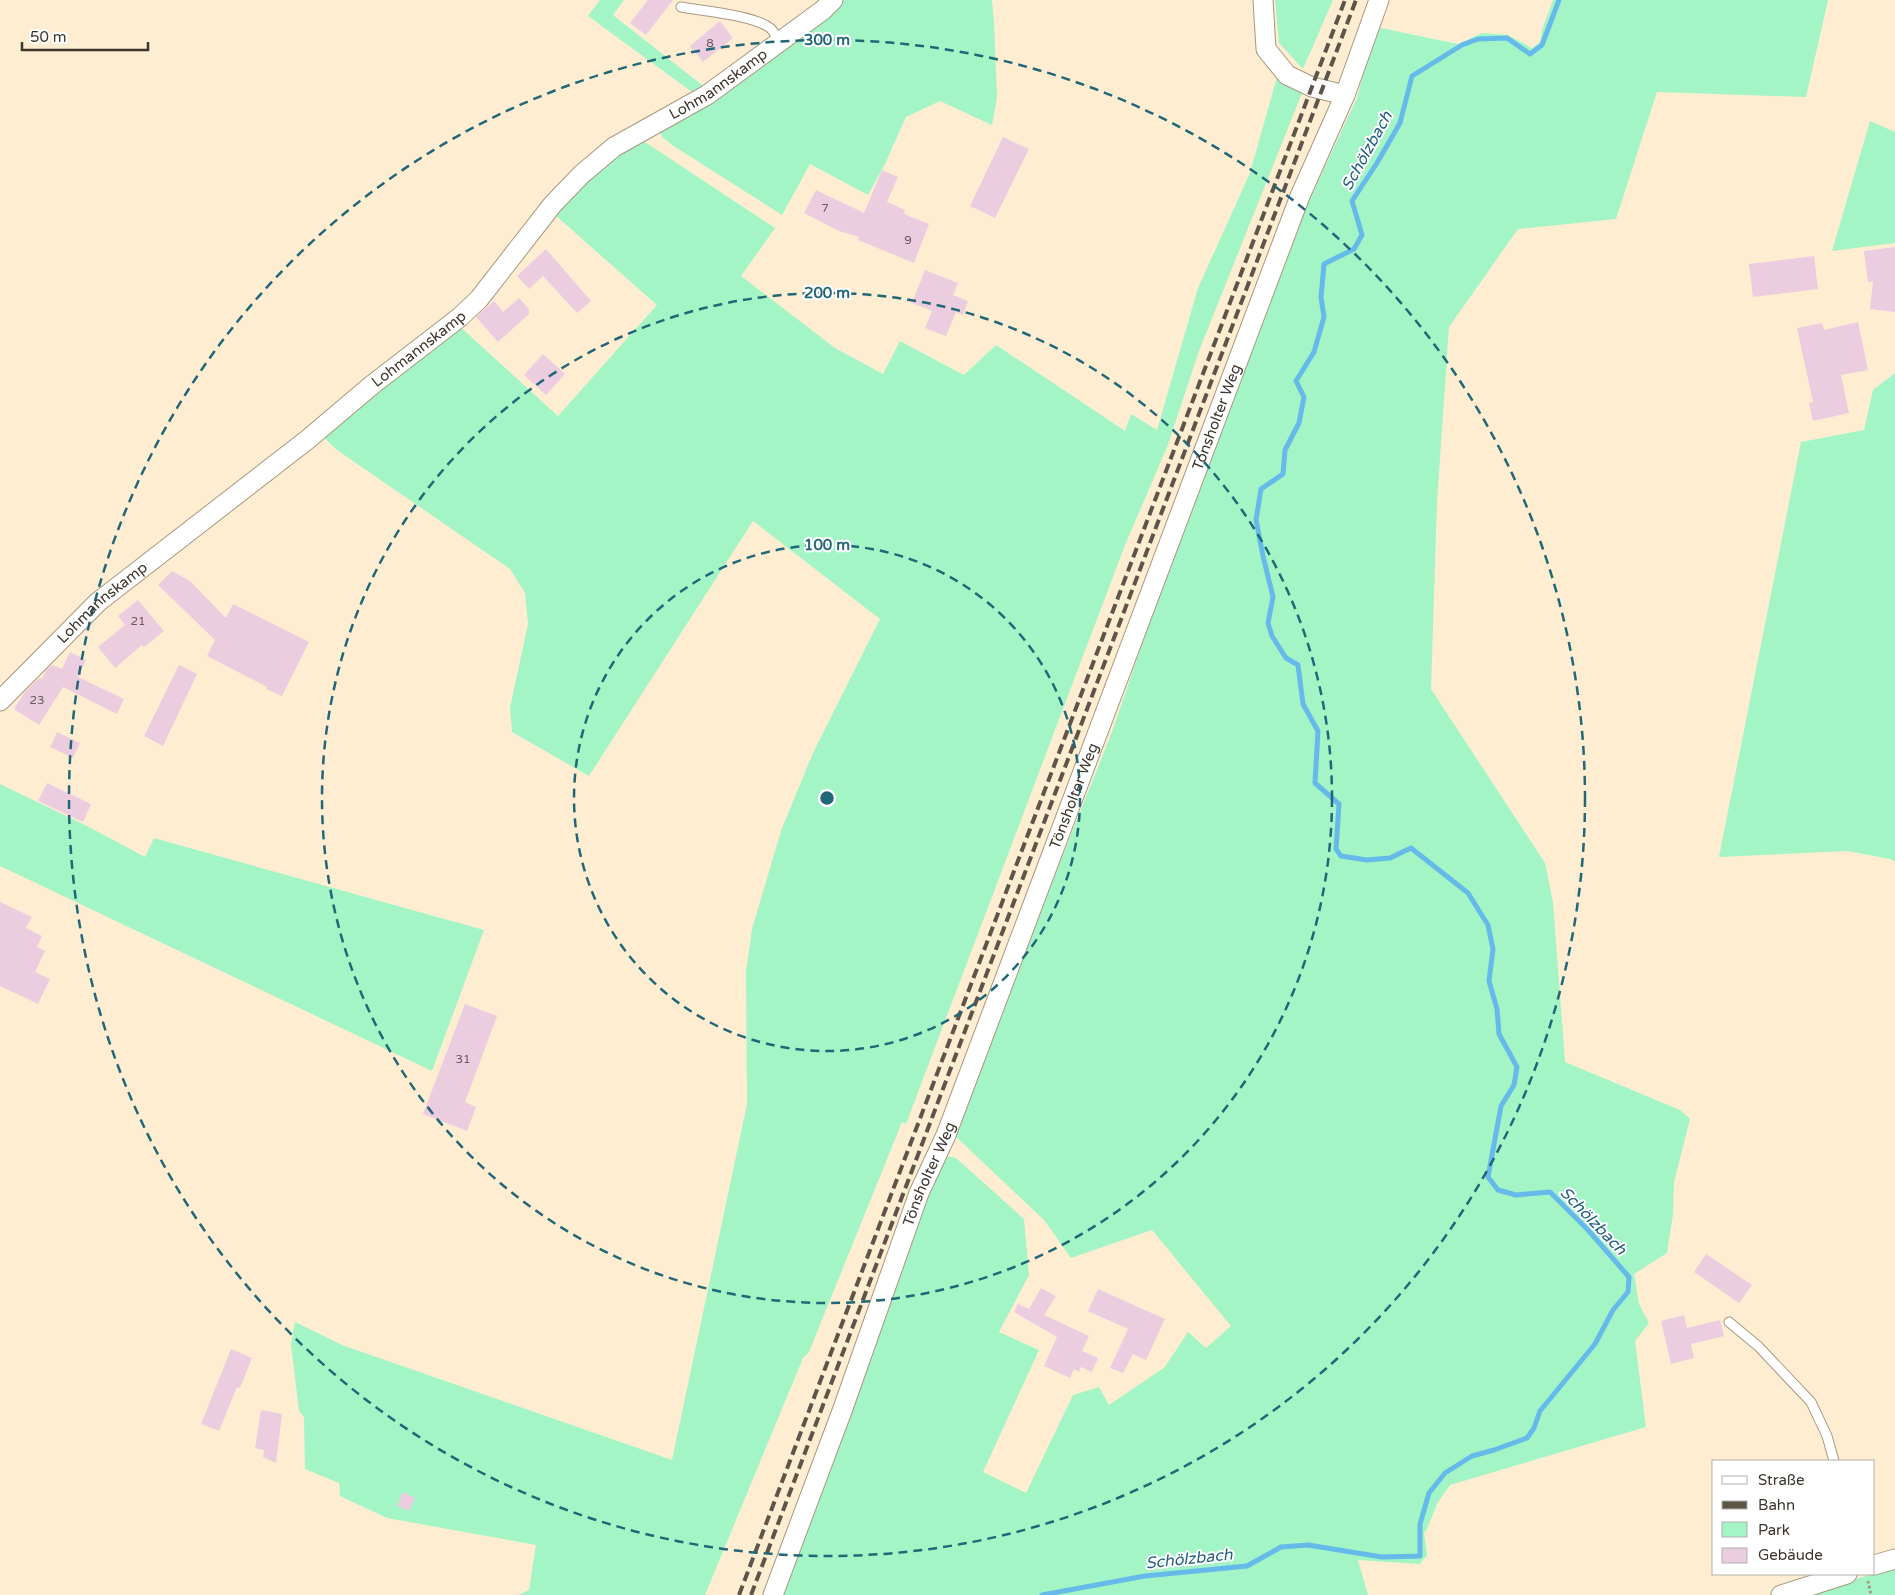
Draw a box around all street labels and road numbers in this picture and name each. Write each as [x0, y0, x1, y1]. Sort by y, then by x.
street label: Lohmannskamp [666, 45, 771, 123]
street label: Lohmannskamp [368, 307, 470, 391]
street label: Tönsholter Weg [1189, 361, 1245, 473]
street label: Lohmannskamp [53, 558, 151, 647]
street label: Tönsholter Weg [1046, 740, 1102, 852]
street label: Tönsholter Weg [899, 1119, 959, 1229]

